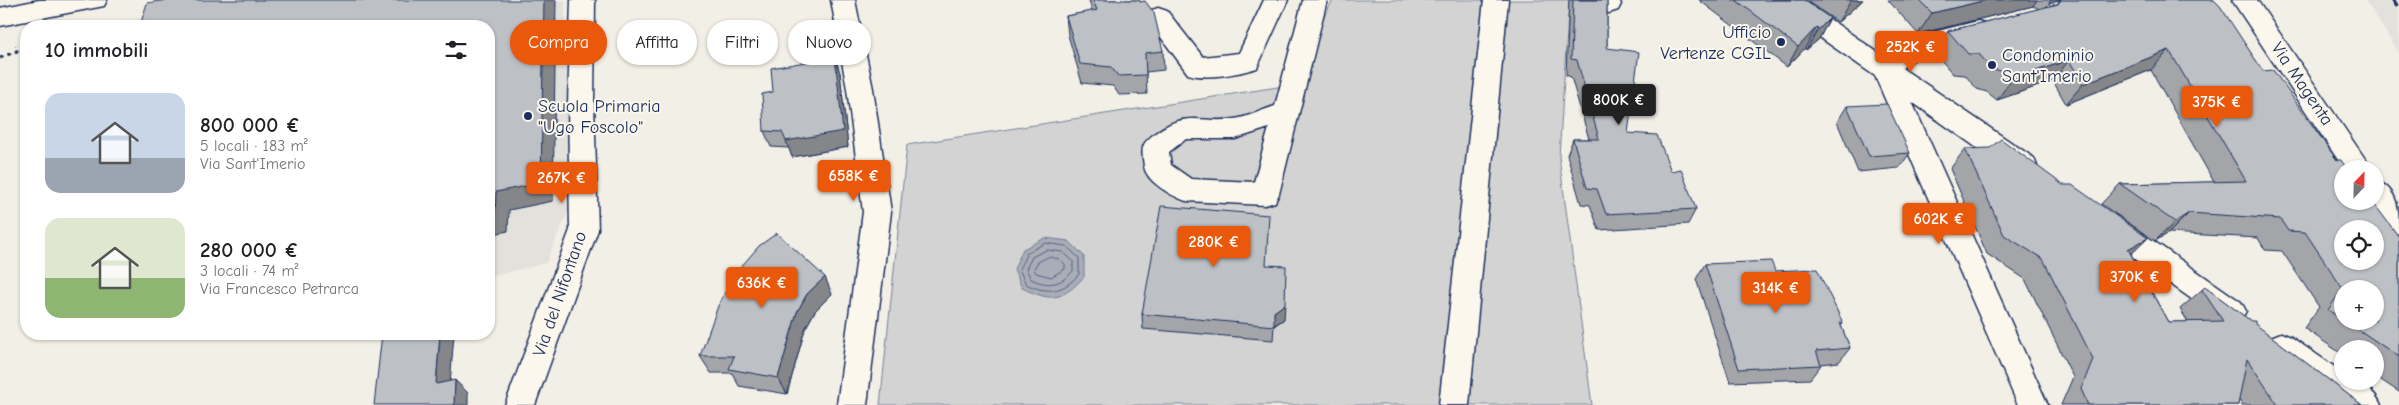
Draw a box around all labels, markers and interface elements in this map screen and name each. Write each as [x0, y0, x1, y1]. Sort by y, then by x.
chip: Compra [510, 20, 607, 65]
chip: Affitta [617, 20, 697, 65]
chip: Filtri [707, 20, 778, 65]
chip: Nuovo [788, 20, 871, 65]
place label: Ufficio Vertenze CGIL [1660, 22, 1771, 64]
pin: 252K € [1870, 30, 1952, 73]
icon: filters [442, 36, 470, 64]
marker: Ufficio Vertenze CGIL [1775, 36, 1787, 48]
text: 10 immobili [45, 38, 148, 62]
text: 252K € [1886, 38, 1936, 56]
street label: Via Magenta [2266, 38, 2338, 130]
place label: Condominio Sant'Imerio [2002, 45, 2094, 87]
marker: Condominio Sant'Imerio [1986, 59, 1998, 71]
pin: 800K € [1578, 84, 1660, 126]
pin: 375K € [2176, 86, 2258, 128]
text: 800K € [1593, 91, 1645, 109]
text: 375K € [2192, 93, 2242, 111]
place label: Scuola Primaria "Ugo Foscolo" [538, 96, 661, 138]
marker: Scuola Primaria "Ugo Foscolo" [522, 110, 534, 122]
icon: home [85, 113, 145, 173]
text: 800 000 € [200, 113, 300, 137]
text: 5 locali · 183 m² [200, 137, 308, 155]
text: Via Sant'Imerio [200, 155, 305, 173]
pin: 658K € [813, 160, 895, 202]
north arrow [2334, 160, 2384, 210]
map controls [2334, 160, 2384, 390]
pin: 267K € [521, 162, 603, 204]
text: 658K € [829, 167, 879, 185]
text: 267K € [537, 169, 587, 187]
pin: 602K € [1898, 202, 1980, 245]
text: 602K € [1913, 210, 1965, 228]
button: locate [2334, 220, 2384, 270]
pin: 280K € [1173, 226, 1255, 268]
street label: Via del Nifontano [529, 229, 591, 359]
text: 280K € [1188, 233, 1240, 251]
icon: home [85, 238, 145, 298]
text: 280 000 € [200, 238, 299, 262]
pin: 370K € [2094, 260, 2176, 303]
text: 3 locali · 74 m² [200, 262, 299, 280]
pin: 636K € [721, 266, 803, 309]
text: 370K € [2110, 268, 2160, 286]
pin: 314K € [1735, 272, 1817, 314]
text: 636K € [737, 274, 787, 292]
text: 314K € [1752, 279, 1800, 297]
text: Via Francesco Petrarca [200, 280, 359, 298]
button: + [2334, 280, 2384, 330]
button: − [2334, 340, 2384, 390]

